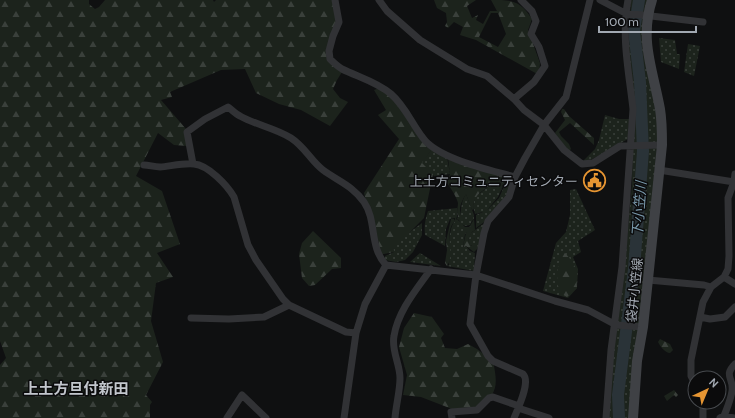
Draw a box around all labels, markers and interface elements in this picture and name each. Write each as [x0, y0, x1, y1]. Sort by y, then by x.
scale bar [599, 8, 696, 34]
text: 100 m [605, 14, 639, 29]
public building icon: 上土方コミュニティセンター [581, 168, 607, 194]
place label: 上土方コミュニティセンター [410, 173, 578, 189]
water label: 下小笠川 [628, 178, 650, 238]
street label: 袋井小笠線 [623, 257, 645, 323]
north arrow [687, 370, 727, 410]
text: N [706, 375, 722, 391]
district label: 上土方旦付新田 [23, 380, 129, 398]

